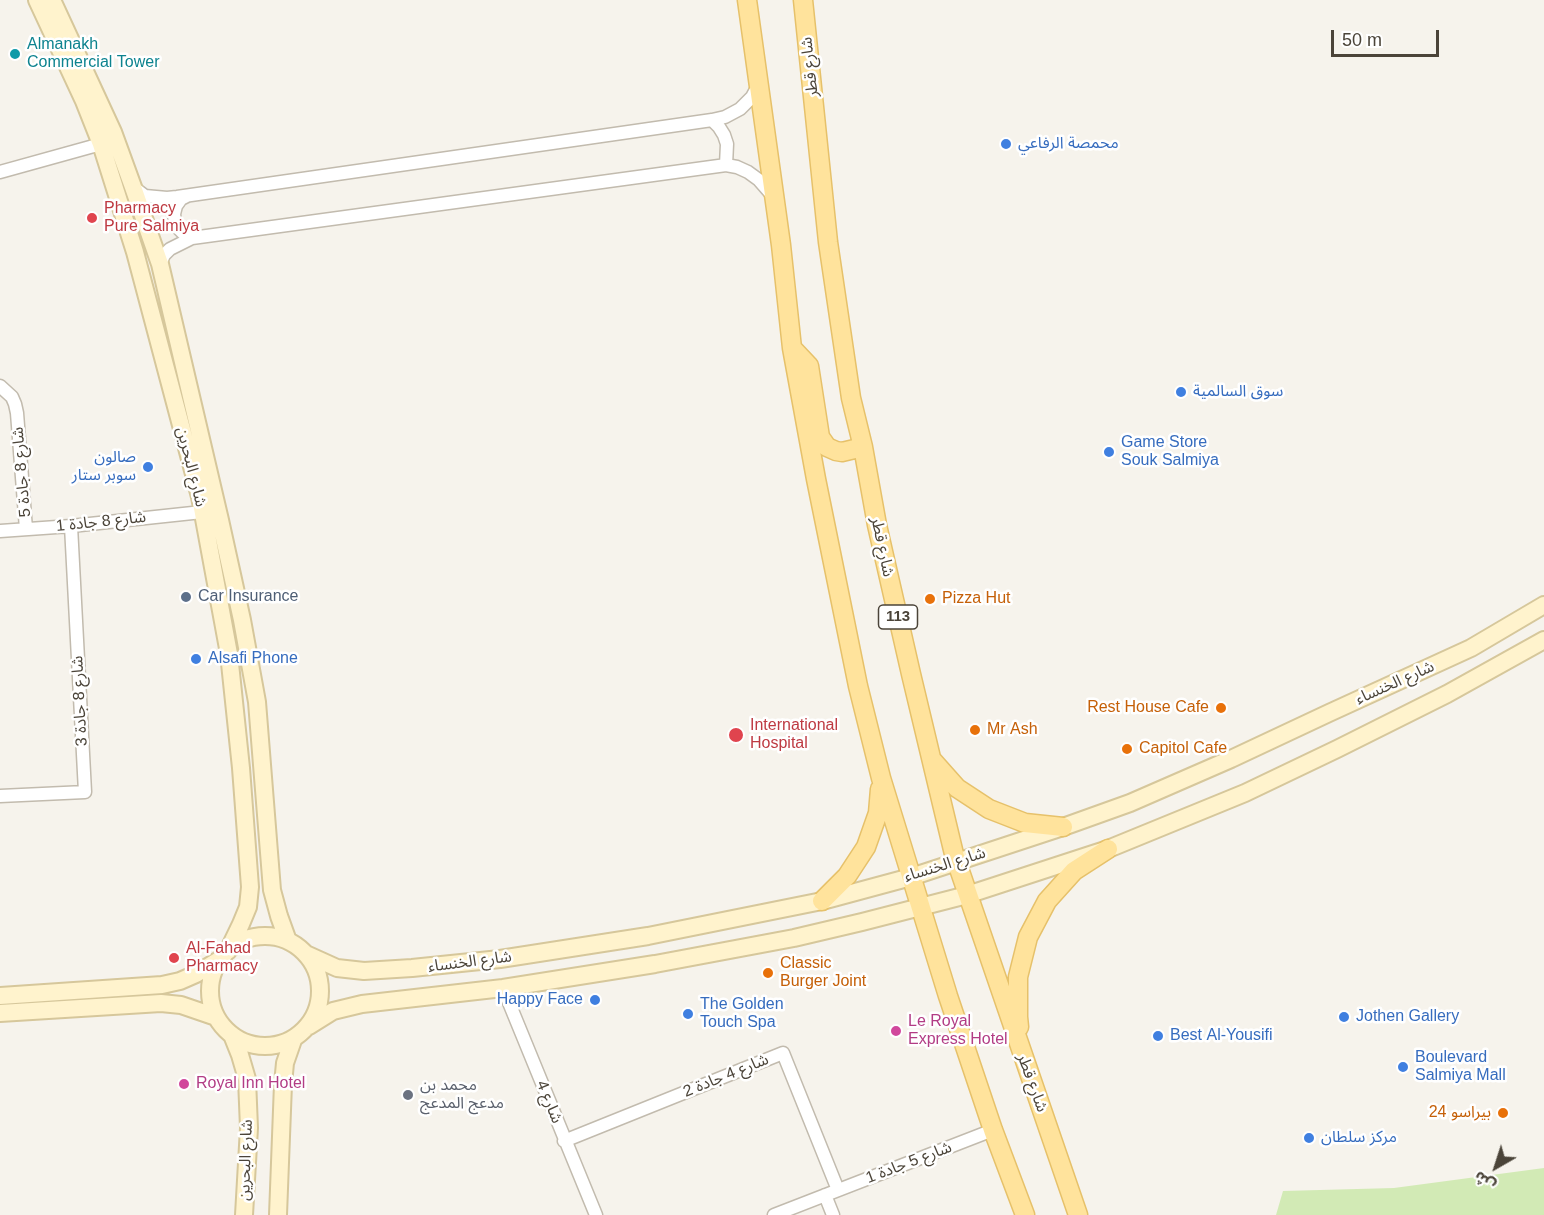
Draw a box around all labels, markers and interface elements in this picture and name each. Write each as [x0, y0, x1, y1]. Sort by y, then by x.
scale bar [1334, 18, 1442, 56]
text: 50 m [1342, 30, 1382, 50]
place label: Almanakh Commercial Tower [27, 35, 159, 73]
street label: شارع قطر [797, 36, 823, 98]
marker: Almanakh Commercial Tower [8, 47, 22, 61]
place label: محمصة الرفاعي [1018, 134, 1119, 154]
marker: محمصة الرفاعي [999, 137, 1013, 151]
place label: Pharmacy Pure Salmiya [104, 199, 199, 237]
marker: Pharmacy Pure Salmiya [85, 211, 99, 225]
place label: سوق السالمية [1193, 382, 1283, 402]
marker: سوق السالمية [1174, 385, 1188, 399]
street label: شارع البحرين [172, 425, 210, 509]
street label: شارع 8 جادة 5 [8, 426, 36, 518]
place label: Game Store Souk Salmiya [1121, 433, 1219, 471]
marker: Game Store Souk Salmiya [1102, 445, 1116, 459]
place label: صالون سوبر ستار [72, 448, 136, 486]
marker: صالون سوبر ستار [141, 460, 155, 474]
street label: شارع 8 جادة 1 [55, 508, 147, 536]
street label: شارع قطر [866, 515, 898, 579]
place label: Car Insurance [198, 587, 298, 607]
place label: Pizza Hut [942, 589, 1010, 609]
marker: Car Insurance [179, 590, 193, 604]
marker: Pizza Hut [923, 592, 937, 606]
road number: 113 [878, 605, 918, 629]
place label: Alsafi Phone [208, 649, 298, 669]
marker: Alsafi Phone [189, 652, 203, 666]
street label: شارع 8 جادة 3 [68, 655, 92, 747]
street label: شارع الخنساء [1353, 657, 1437, 709]
place label: Rest House Cafe [1087, 698, 1209, 718]
marker: Rest House Cafe [1214, 701, 1228, 715]
place label: International Hospital [750, 716, 838, 754]
place label: Mr Ash [987, 720, 1038, 740]
marker: Mr Ash [968, 723, 982, 737]
marker: International Hospital [727, 726, 745, 744]
place label: Capitol Cafe [1139, 739, 1227, 759]
marker: Capitol Cafe [1120, 742, 1134, 756]
street label: شارع الخنساء [902, 844, 988, 886]
place label: Al-Fahad Pharmacy [186, 939, 258, 977]
street label: شارع الخنساء [427, 947, 513, 977]
marker: Al-Fahad Pharmacy [167, 951, 181, 965]
place label: Classic Burger Joint [780, 954, 866, 992]
marker: Classic Burger Joint [761, 966, 775, 980]
place label: Happy Face [497, 990, 583, 1010]
marker: Happy Face [588, 993, 602, 1007]
place label: The Golden Touch Spa [700, 995, 784, 1033]
marker: The Golden Touch Spa [681, 1007, 695, 1021]
place label: Jothen Gallery [1356, 1007, 1459, 1027]
marker: Jothen Gallery [1337, 1010, 1351, 1024]
place label: Le Royal Express Hotel [908, 1012, 1008, 1050]
marker: Le Royal Express Hotel [889, 1024, 903, 1038]
place label: Best Al-Yousifi [1170, 1026, 1273, 1046]
marker: Best Al-Yousifi [1151, 1029, 1165, 1043]
place label: Boulevard Salmiya Mall [1415, 1048, 1506, 1086]
street label: شارع 4 جادة 2 [680, 1050, 772, 1102]
street label: شارع قطر [1013, 1051, 1051, 1115]
marker: Boulevard Salmiya Mall [1396, 1060, 1410, 1074]
place label: Royal Inn Hotel [196, 1074, 305, 1094]
place label: محمد بن مدعج المدعج [420, 1076, 504, 1114]
marker: Royal Inn Hotel [177, 1077, 191, 1091]
street label: شارع 4 [532, 1078, 566, 1126]
marker: محمد بن مدعج المدعج [401, 1088, 415, 1102]
place label: 24 بيراسو [1429, 1103, 1491, 1123]
marker: 24 بيراسو [1496, 1106, 1510, 1120]
street label: شارع البحرين [235, 1119, 257, 1201]
place label: مركز سلطان [1321, 1128, 1397, 1148]
marker: مركز سلطان [1302, 1131, 1316, 1145]
north arrow [1466, 1137, 1526, 1197]
street label: شارع 5 جادة 1 [863, 1138, 955, 1188]
text: ش [1470, 1168, 1498, 1195]

